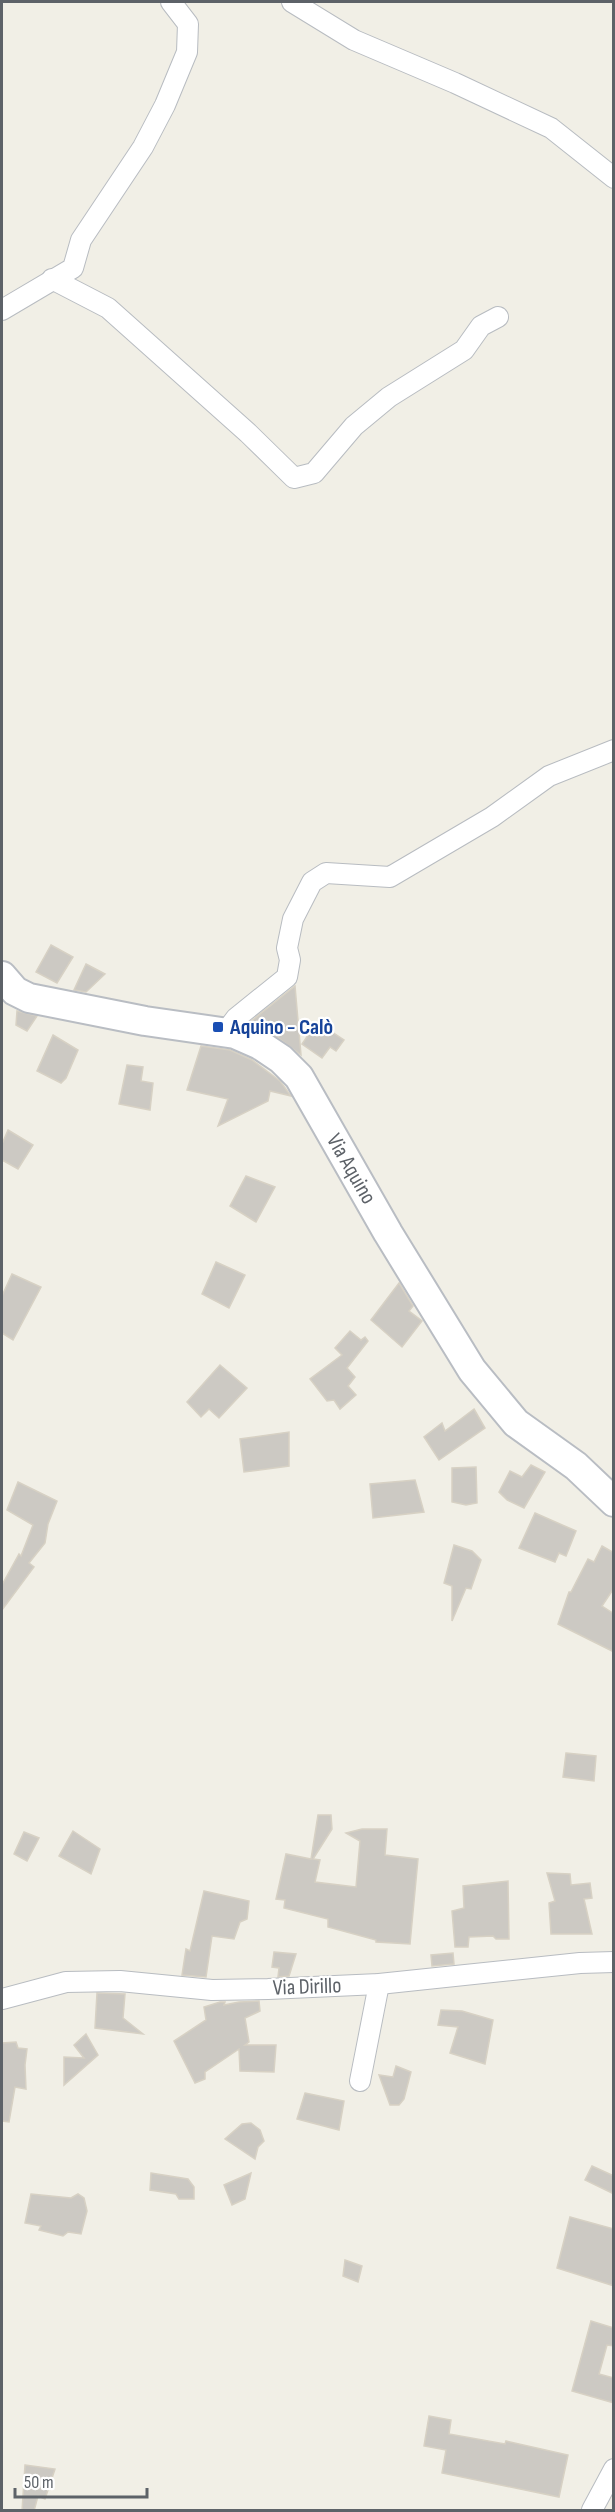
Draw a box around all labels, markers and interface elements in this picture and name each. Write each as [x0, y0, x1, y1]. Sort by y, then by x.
place label: Aquino - Calò [229, 1014, 333, 1041]
marker: Aquino - Calò [211, 1020, 225, 1034]
street label: Via Aquino [320, 1129, 382, 1209]
street label: Via Dirillo [272, 1972, 342, 2002]
scale bar [15, 2461, 147, 2499]
text: 50 m [24, 2472, 54, 2493]

